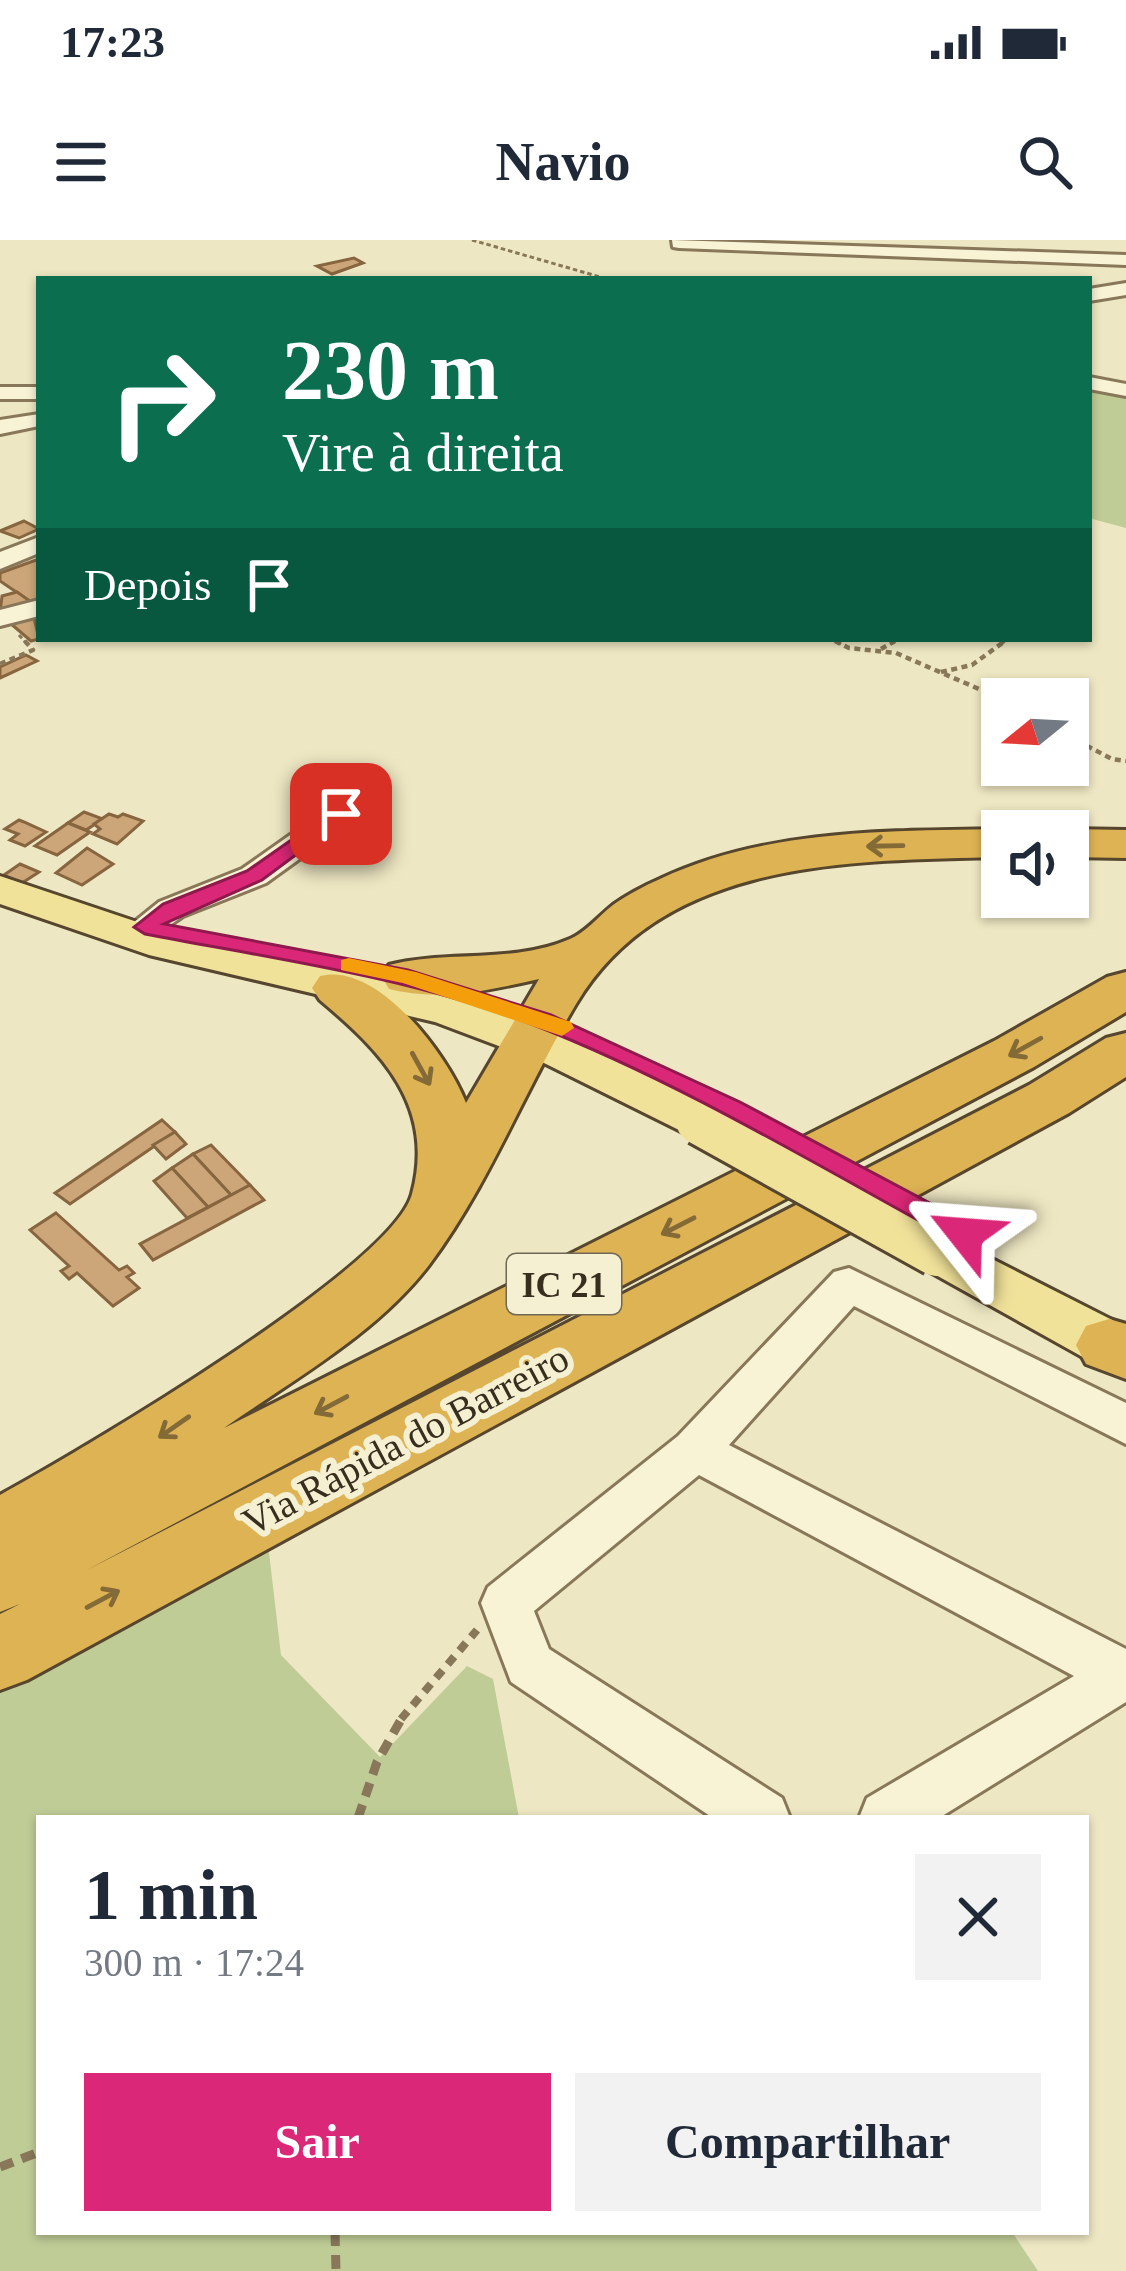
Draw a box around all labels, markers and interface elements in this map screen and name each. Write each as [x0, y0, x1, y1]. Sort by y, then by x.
text: 17:23 [60, 17, 165, 67]
icon: menu [48, 129, 114, 195]
icon: search [1012, 129, 1078, 195]
text: Navio [496, 132, 631, 192]
icon: right [84, 324, 240, 480]
text: 230 m [282, 324, 499, 417]
text: Vire à direita [282, 423, 564, 483]
icon: arrive [236, 552, 302, 618]
text: Depois [84, 560, 212, 610]
north arrow [981, 678, 1089, 786]
map controls [981, 678, 1089, 918]
pin [290, 763, 392, 865]
icon: arrive [308, 781, 374, 847]
button: sound [981, 810, 1089, 918]
one-way arrow [866, 835, 905, 858]
one-way arrow [1008, 1036, 1043, 1060]
one-way arrow [410, 1051, 433, 1086]
position arrow [902, 1171, 1028, 1297]
one-way arrow [661, 1215, 696, 1238]
road number: IC 21 [507, 1254, 621, 1314]
street label: Via Rápida do Barreiro [235, 1335, 576, 1544]
one-way arrow [315, 1394, 350, 1417]
one-way arrow [157, 1414, 191, 1439]
one-way arrow [85, 1587, 120, 1610]
button: close [915, 1854, 1041, 1980]
text: 1 min [84, 1855, 258, 1935]
text: 300 m · 17:24 [84, 1941, 304, 1984]
button: Sair [84, 2073, 551, 2211]
button: Compartilhar [575, 2073, 1041, 2211]

